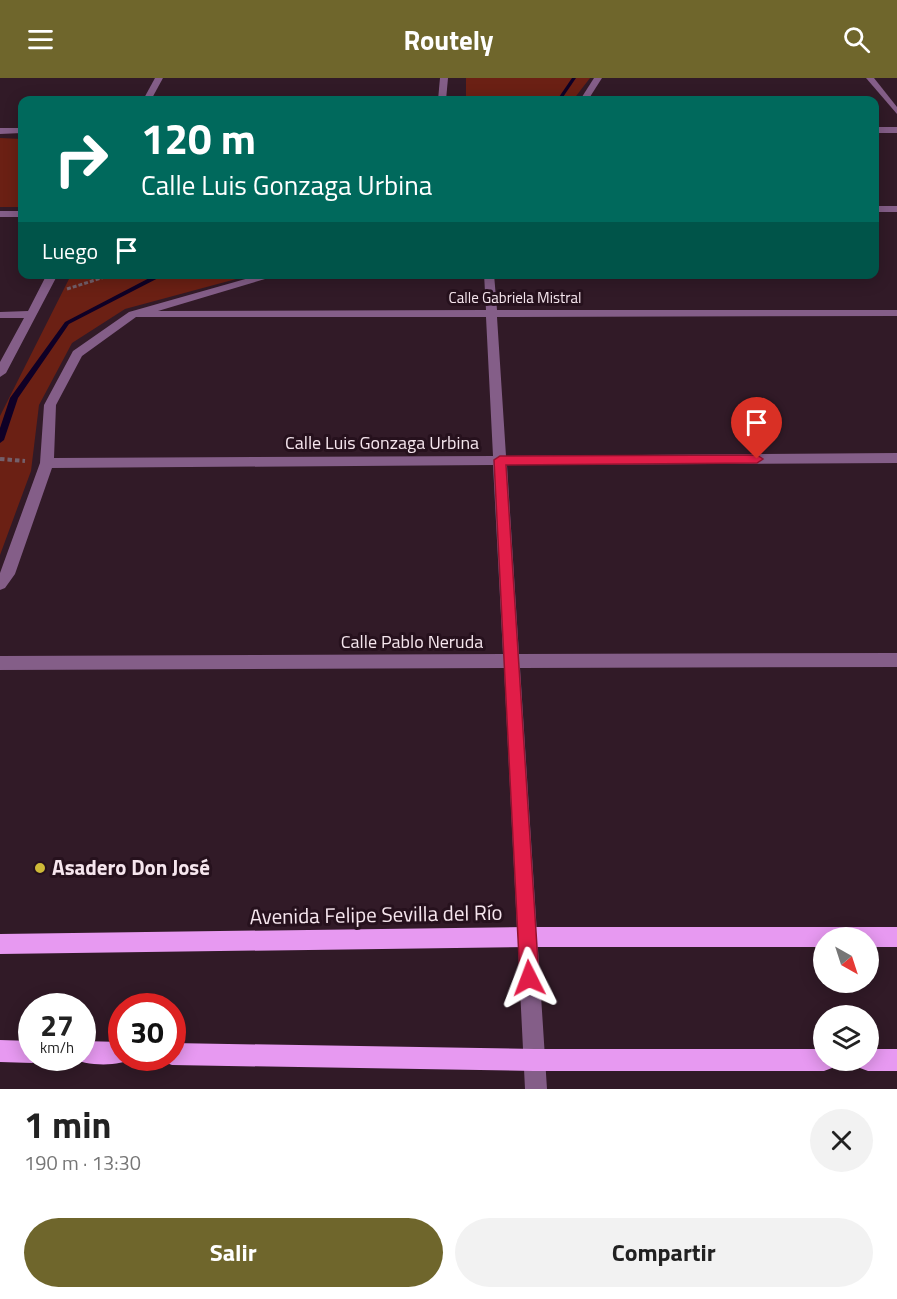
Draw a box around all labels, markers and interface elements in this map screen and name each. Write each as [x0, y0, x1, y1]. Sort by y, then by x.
text: Routely [403, 19, 494, 60]
icon: menu [24, 23, 57, 56]
icon: search [840, 23, 873, 56]
text: 120 m [141, 106, 256, 170]
icon: right [42, 120, 120, 198]
text: Calle Luis Gonzaga Urbina [141, 164, 432, 205]
text: Luego [42, 234, 98, 268]
icon: arrive [110, 234, 143, 267]
street label: Calle Gabriela Mistral [449, 286, 581, 309]
pin [731, 397, 782, 459]
icon: arrive [740, 406, 773, 439]
street label: Calle Luis Gonzaga Urbina [285, 429, 479, 456]
street label: Calle Pablo Neruda [341, 628, 483, 655]
place label: Asadero Don José [52, 851, 210, 883]
marker: Asadero Don José [33, 861, 47, 875]
street label: Avenida Felipe Sevilla del Río [249, 896, 503, 932]
north arrow [813, 927, 879, 993]
map controls [813, 927, 879, 1071]
position arrow [497, 946, 561, 1010]
speed limit sign: 30 [108, 993, 186, 1071]
text: 27 [40, 1002, 74, 1048]
button: layers [813, 1005, 879, 1071]
text: km/h [40, 1036, 74, 1059]
text: 1 min [24, 1097, 111, 1152]
button: close [810, 1109, 873, 1172]
text: 190 m · 13:30 [24, 1147, 141, 1178]
button: Salir [24, 1218, 443, 1287]
button: Compartir [455, 1218, 873, 1287]

